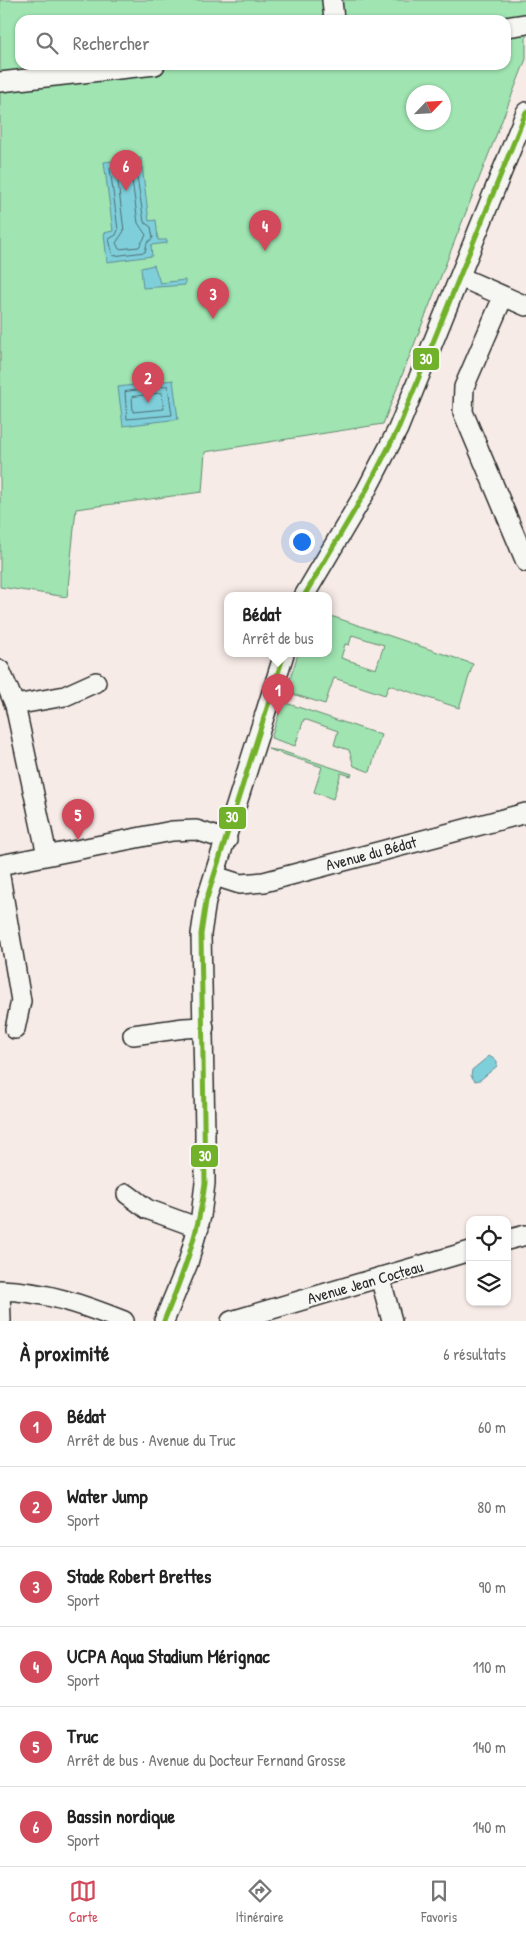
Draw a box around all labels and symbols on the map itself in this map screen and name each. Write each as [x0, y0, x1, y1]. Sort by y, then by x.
north arrow [406, 85, 451, 130]
pin: 6 [110, 150, 142, 191]
pin: 4 [249, 210, 281, 251]
pin: 3 [197, 278, 229, 319]
line badge: 30 [412, 347, 440, 371]
text: 30 [420, 349, 433, 368]
pin: 2 [132, 362, 164, 403]
your location [289, 529, 315, 555]
pin: 1 [262, 674, 294, 715]
pin: 5 [62, 799, 94, 840]
line badge: 30 [218, 806, 247, 830]
text: 30 [226, 807, 239, 826]
street label: Avenue du Bédat [323, 830, 419, 876]
line badge: 30 [190, 1144, 219, 1168]
text: 30 [199, 1146, 212, 1165]
street label: Avenue Jean Cocteau [304, 1255, 426, 1309]

